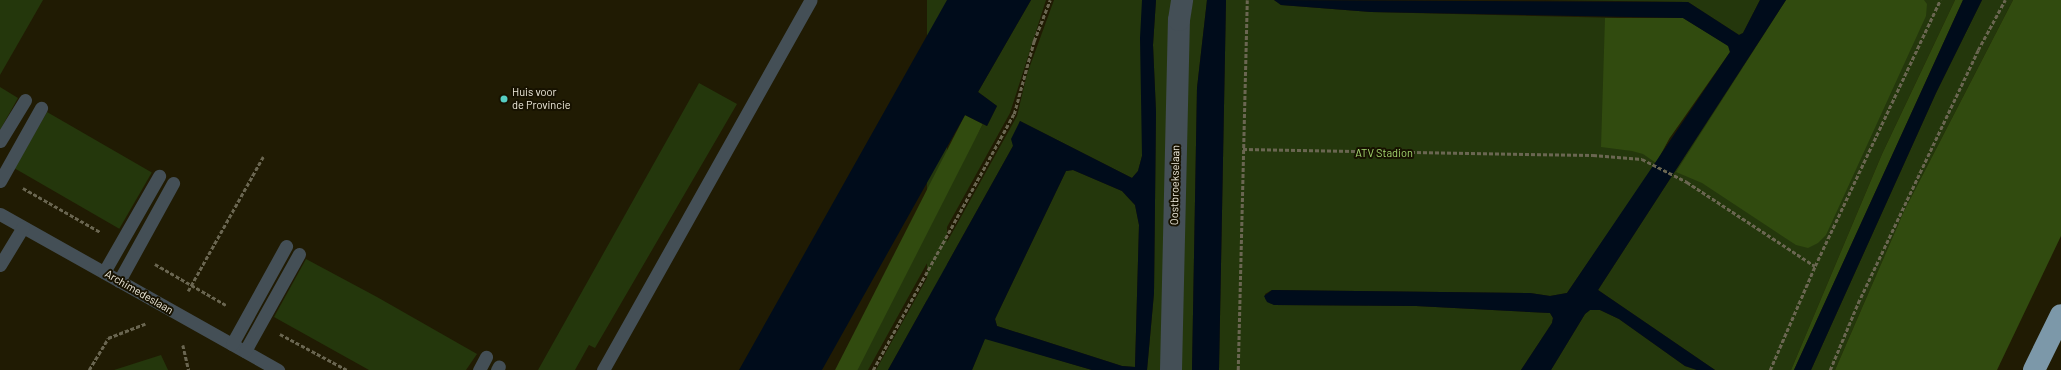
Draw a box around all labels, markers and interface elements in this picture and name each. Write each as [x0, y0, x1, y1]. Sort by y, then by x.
place label: Huis voor de Provincie [512, 86, 571, 112]
marker: Huis voor de Provincie [499, 94, 509, 104]
street label: Oostbroekselaan [1168, 145, 1182, 225]
park label: ATV Stadion [1355, 146, 1413, 160]
street label: Archimedeslaan [102, 267, 176, 317]

